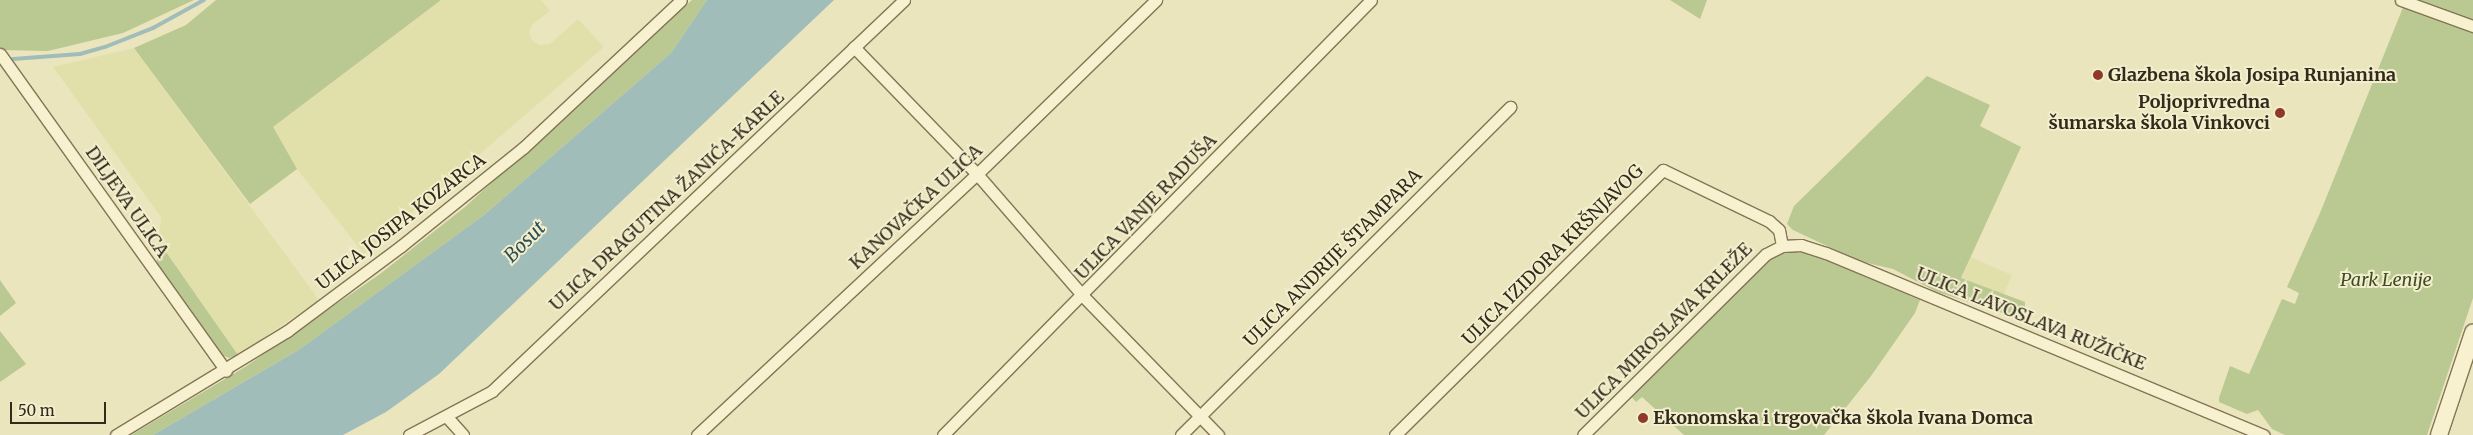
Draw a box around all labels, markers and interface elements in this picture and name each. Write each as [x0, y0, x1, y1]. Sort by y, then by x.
place label: Glazbena škola Josipa Runjanina [2108, 64, 2396, 86]
marker: Glazbena škola Josipa Runjanina [2092, 69, 2104, 81]
street label: ULICA DRAGUTINA ŽANIĆA-KARLE [545, 87, 789, 315]
place label: Poljoprivredna šumarska škola Vinkovci [2048, 92, 2270, 134]
marker: Poljoprivredna šumarska škola Vinkovci [2274, 107, 2286, 119]
street label: ULICA VANJE RADUŠA [1071, 130, 1221, 284]
street label: KANOVAČKA ULICA [845, 140, 987, 274]
street label: DILJEVA ULICA [81, 142, 173, 262]
street label: ULICA JOSIPA KOZARCA [312, 149, 490, 295]
street label: ULICA IZIDORA KRŠNJAVOG [1458, 160, 1648, 350]
street label: ULICA ANDRIJE ŠTAMPARA [1240, 165, 1426, 351]
water label: Bosut [500, 217, 550, 267]
street label: ULICA MIROSLAVA KRLEŽE [1571, 238, 1757, 424]
street label: ULICA LAVOSLAVA RUŽIČKE [1913, 263, 2149, 375]
park label: Park Lenije [2340, 269, 2432, 291]
scale bar [12, 392, 109, 424]
text: 50 m [18, 401, 55, 420]
place label: Ekonomska i trgovačka škola Ivana Domca [1653, 407, 2033, 429]
marker: Ekonomska i trgovačka škola Ivana Domca [1637, 412, 1649, 424]

